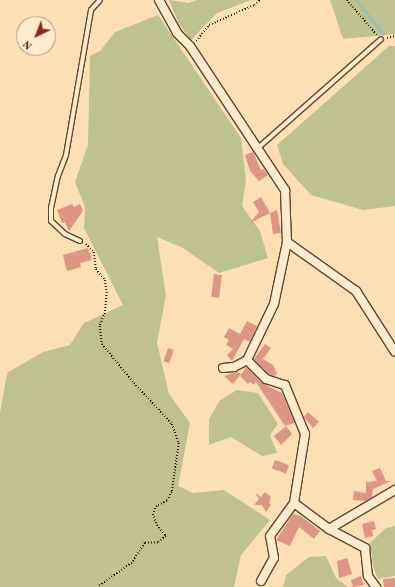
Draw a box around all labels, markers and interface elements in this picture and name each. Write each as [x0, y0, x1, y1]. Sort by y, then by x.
north arrow [16, 16, 56, 56]
text: N [21, 38, 35, 51]

